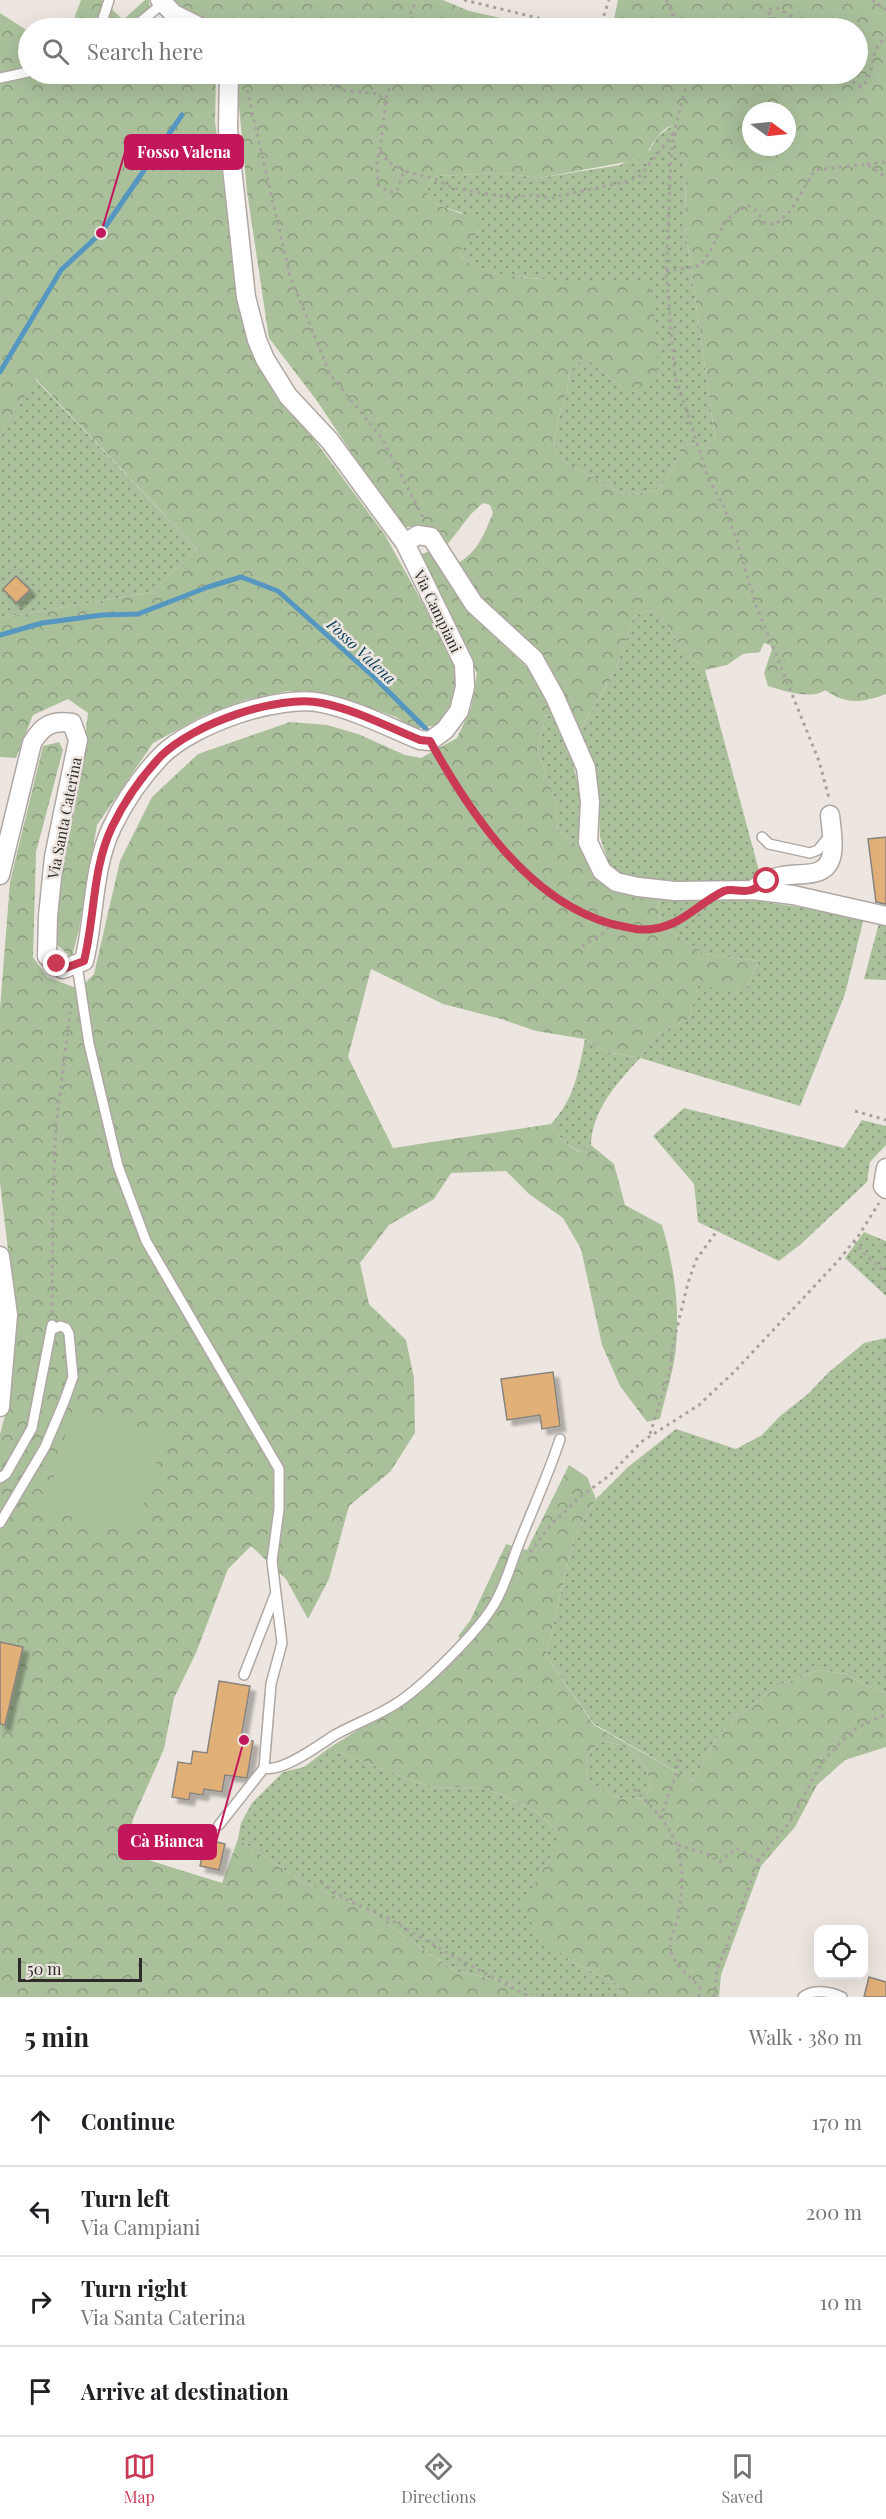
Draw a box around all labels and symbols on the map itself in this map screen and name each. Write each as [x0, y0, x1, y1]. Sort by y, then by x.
north arrow [742, 102, 796, 156]
callout: Fosso Valena [125, 135, 243, 169]
text: Fosso Valena [137, 141, 232, 162]
street label: Via Campiani [409, 565, 467, 656]
water label: Fosso Valena [322, 613, 401, 688]
street label: Via Santa Caterina [42, 755, 86, 882]
route start [753, 867, 779, 893]
route end [43, 950, 69, 976]
callout: Cà Bianca [119, 1825, 216, 1859]
text: Cà Bianca [130, 1830, 204, 1851]
scale bar [18, 1955, 142, 1982]

